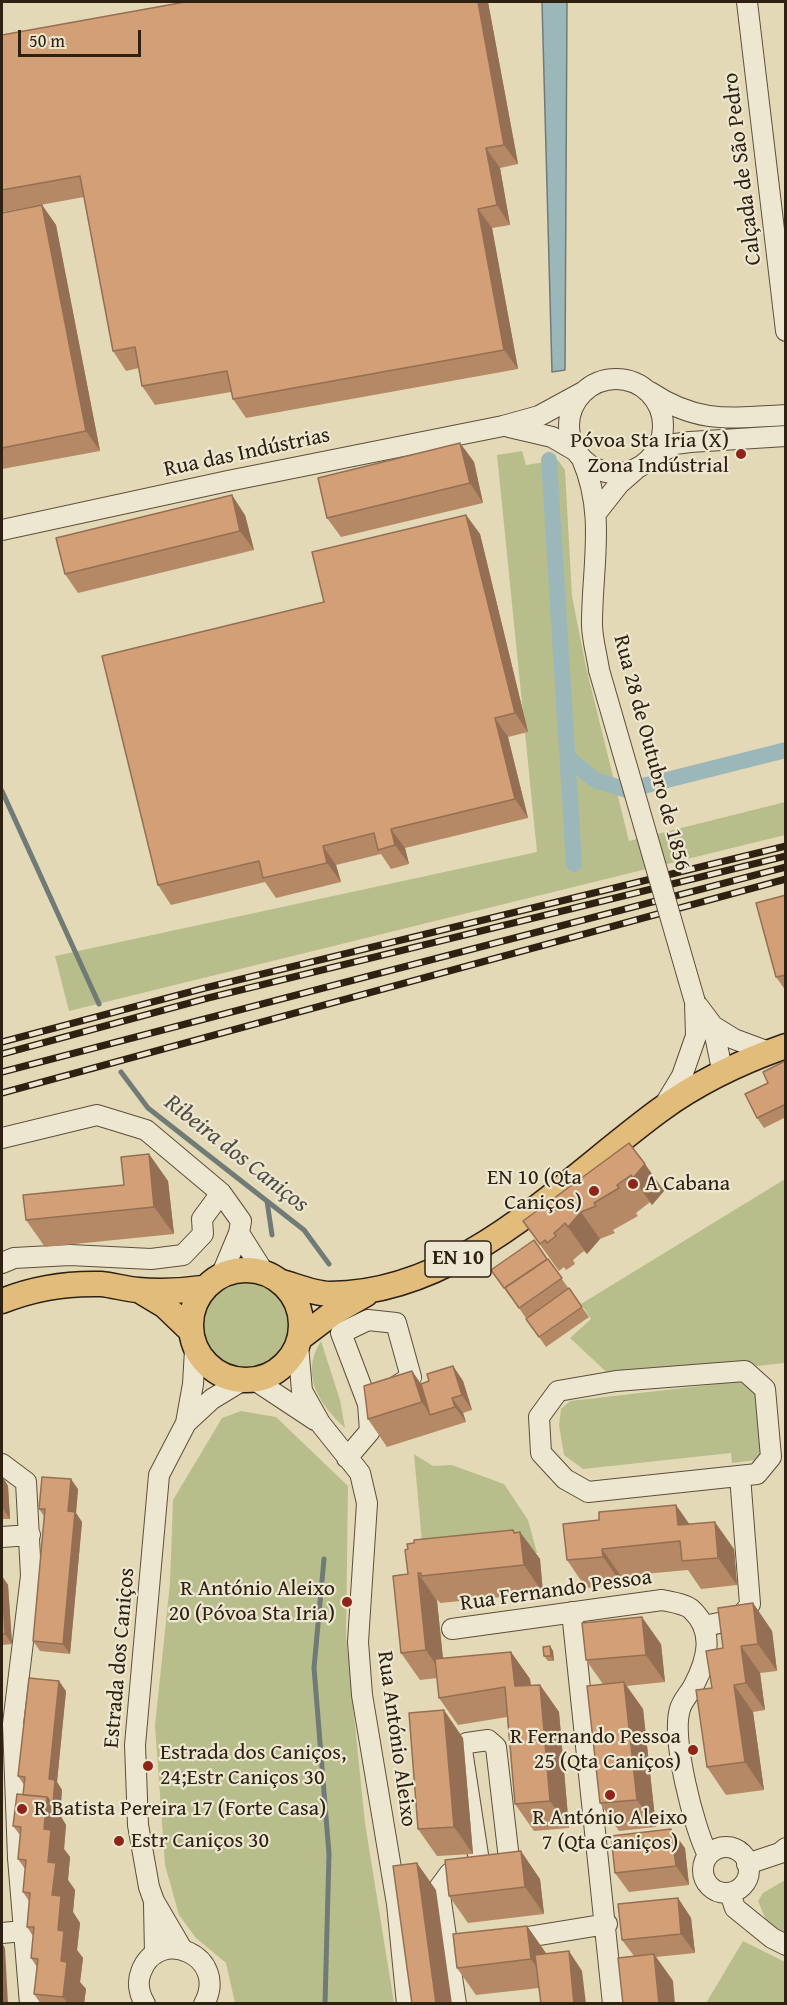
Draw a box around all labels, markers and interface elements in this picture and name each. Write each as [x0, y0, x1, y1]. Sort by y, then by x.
scale bar [21, 18, 144, 56]
text: 50 m [29, 27, 65, 54]
street label: Calçada de São Pedro [718, 71, 768, 267]
street label: Rua das Indústrias [162, 423, 332, 483]
place label: Póvoa Sta Iria (X) Zona Indústrial [570, 428, 729, 480]
marker: Póvoa Sta Iria (X) Zona Indústrial [734, 447, 748, 461]
street label: Rua 28 de Outubro de 1856 [607, 632, 695, 874]
water label: Ribeira dos Caniços [158, 1089, 314, 1219]
place label: EN 10 (Qta Caniços) [487, 1165, 582, 1216]
place label: A Cabana [645, 1171, 730, 1197]
marker: A Cabana [626, 1177, 640, 1191]
marker: EN 10 (Qta Caniços) [587, 1184, 601, 1198]
road number: EN 10 [425, 1241, 491, 1277]
street label: Rua Fernando Pessoa [458, 1564, 654, 1618]
street label: Estrada dos Caniços [99, 1567, 141, 1749]
place label: R António Aleixo 20 (Póvoa Sta Iria) [169, 1576, 335, 1628]
marker: R António Aleixo 20 (Póvoa Sta Iria) [340, 1595, 354, 1609]
street label: Rua António Aleixo [371, 1649, 421, 1829]
place label: R Fernando Pessoa 25 (Qta Caniços) [510, 1724, 681, 1776]
place label: Estrada dos Caniços, 24;Estr Caniços 30 [160, 1740, 346, 1792]
marker: R Fernando Pessoa 25 (Qta Caniços) [686, 1743, 700, 1757]
marker: Estrada dos Caniços, 24;Estr Caniços 30 [141, 1759, 155, 1773]
marker: R António Aleixo 7 (Qta Caniços) [603, 1788, 617, 1802]
place label: R Batista Pereira 17 (Forte Casa) [34, 1796, 326, 1822]
marker: R Batista Pereira 17 (Forte Casa) [15, 1802, 29, 1816]
place label: R António Aleixo 7 (Qta Caniços) [533, 1805, 687, 1856]
place label: Estr Caniços 30 [131, 1828, 269, 1854]
marker: Estr Caniços 30 [112, 1834, 126, 1848]

